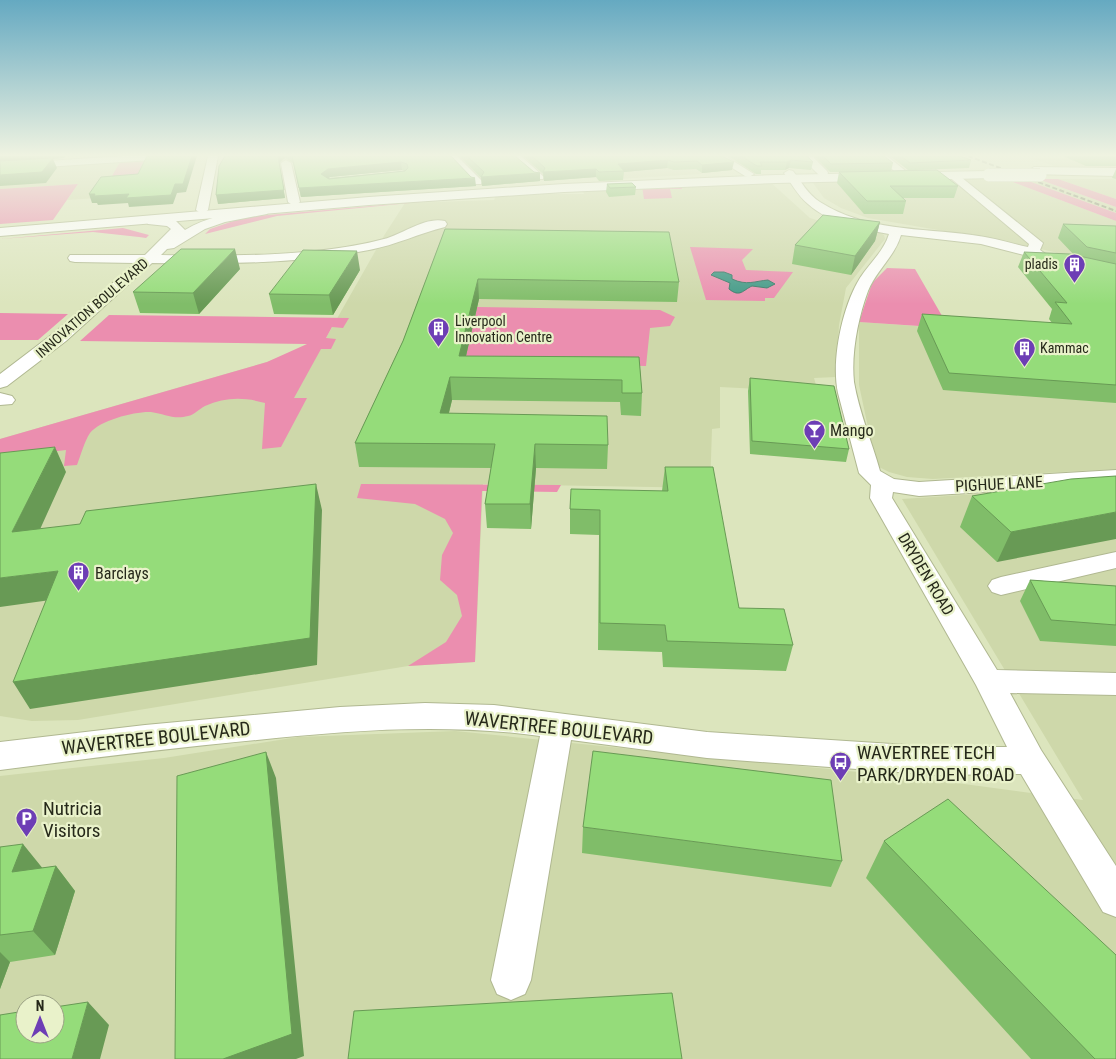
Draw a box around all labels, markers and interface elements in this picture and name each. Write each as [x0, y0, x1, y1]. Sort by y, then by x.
building icon: pladis [1062, 252, 1086, 283]
street label: INNOVATION BOULEVARD [33, 255, 151, 361]
place label: pladis [1025, 256, 1058, 272]
place label: Liverpool Innovation Centre [455, 313, 553, 345]
building icon: Liverpool Innovation Centre [427, 317, 451, 348]
building icon: Kammac [1012, 336, 1036, 367]
place label: Kammac [1040, 340, 1089, 356]
bar icon: Mango [802, 418, 826, 449]
place label: Mango [830, 421, 873, 440]
street label: PIGHUE LANE [955, 472, 1043, 496]
street label: DRYDEN ROAD [894, 529, 958, 619]
building icon: Barclays [67, 561, 91, 592]
place label: Barclays [95, 564, 149, 583]
street label: WAVERTREE BOULEVARD [463, 707, 655, 749]
street label: WAVERTREE BOULEVARD [60, 717, 252, 759]
place label: WAVERTREE TECH PARK/DRYDEN ROAD [857, 741, 1015, 786]
bus stop icon: WAVERTREE TECH PARK/DRYDEN ROAD [829, 751, 853, 782]
place label: Nutricia Visitors [43, 797, 102, 842]
parking icon: Nutricia Visitors [15, 807, 39, 838]
north arrow [15, 994, 65, 1044]
text: N [36, 998, 44, 1014]

